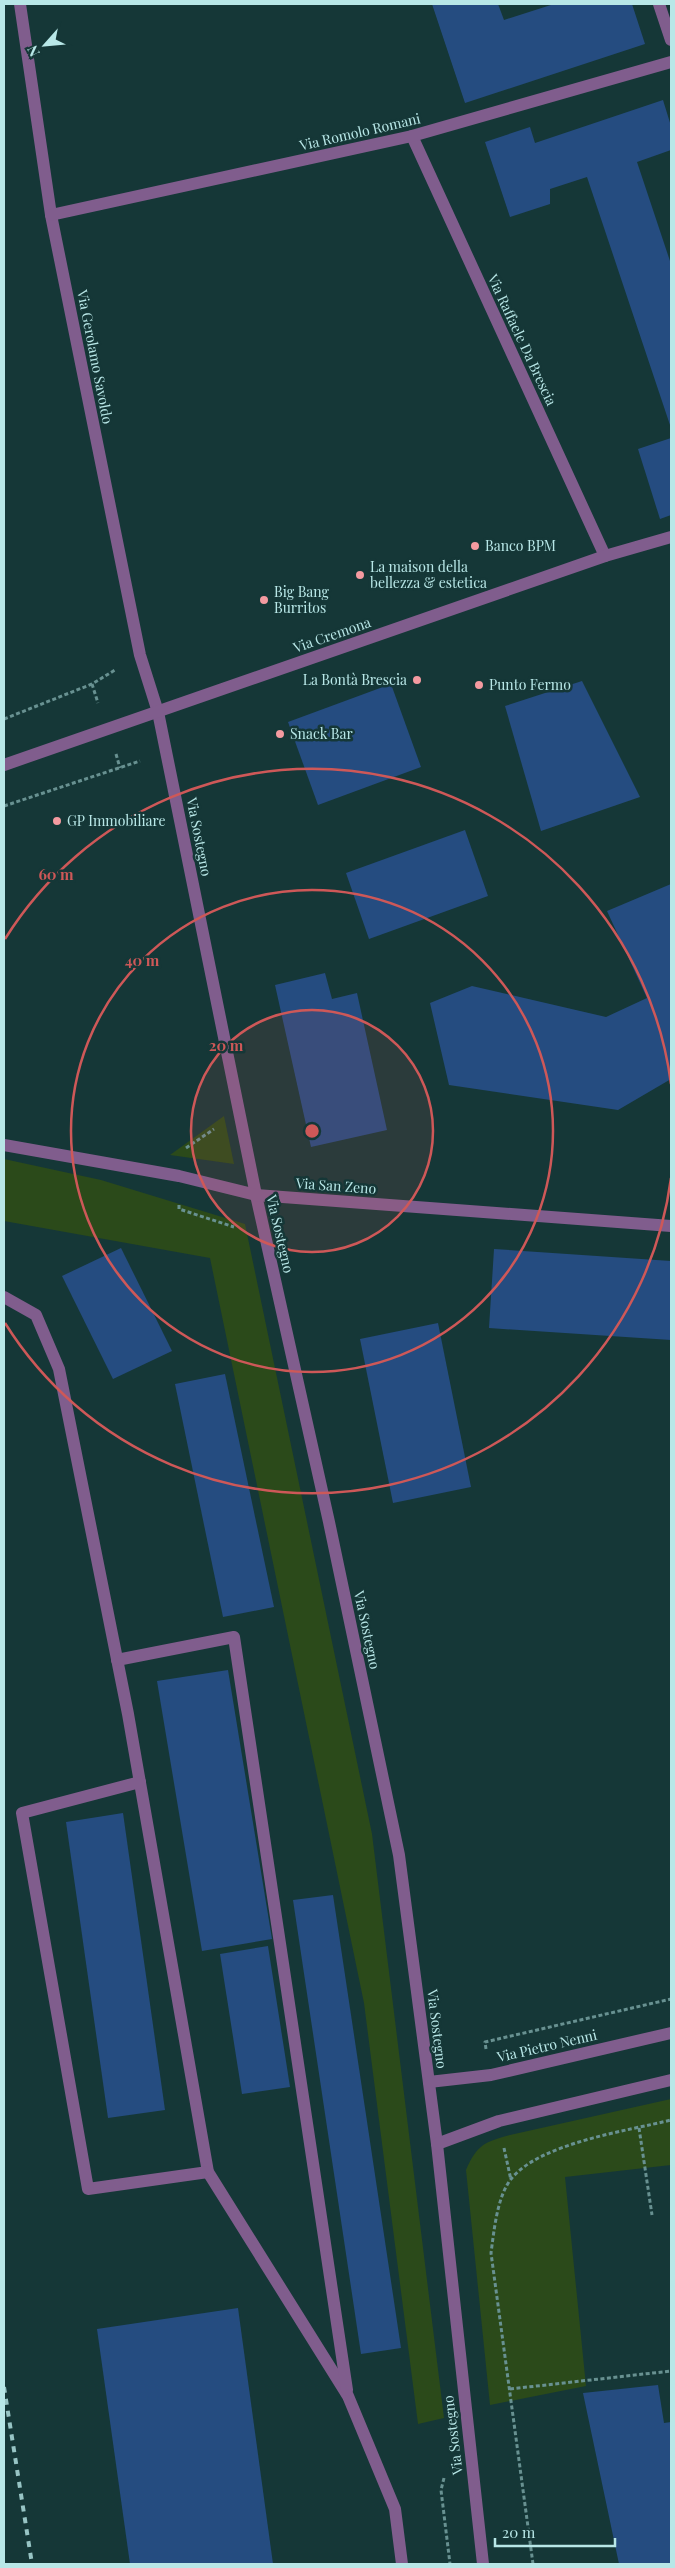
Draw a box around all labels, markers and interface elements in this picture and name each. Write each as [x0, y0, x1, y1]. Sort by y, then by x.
north arrow [20, 20, 70, 70]
text: N [22, 42, 44, 60]
street label: Via Romolo Romani [297, 108, 422, 155]
street label: Via Raffaele Da Brescia [483, 270, 561, 408]
street label: Via Gerolamo Savoldo [73, 287, 118, 426]
place label: Banco BPM [485, 536, 556, 555]
marker: Banco BPM [469, 540, 481, 552]
place label: La maison della bellezza & estetica [370, 557, 487, 592]
marker: La maison della bellezza & estetica [354, 569, 366, 581]
place label: Big Bang Burritos [274, 582, 330, 617]
marker: Big Bang Burritos [258, 594, 270, 606]
street label: Via Cremona [290, 612, 373, 657]
place label: La Bontà Brescia [303, 670, 407, 689]
marker: La Bontà Brescia [411, 674, 423, 686]
place label: Punto Fermo [489, 675, 571, 694]
marker: Punto Fermo [473, 679, 485, 691]
place label: Snack Bar [290, 724, 353, 743]
marker: Snack Bar [274, 728, 286, 740]
street label: Via Sostegno [182, 795, 216, 878]
place label: GP Immobiliare [67, 811, 166, 830]
marker: GP Immobiliare [51, 815, 63, 827]
text: 60 m [38, 864, 74, 884]
text: 40 m [125, 950, 160, 970]
text: 20 m [209, 1035, 244, 1055]
centre of rings [303, 1122, 321, 1140]
street label: Via San Zeno [294, 1173, 377, 1198]
street label: Via Sostegno [262, 1192, 299, 1275]
street label: Via Sostegno [350, 1588, 385, 1671]
street label: Via Sostegno [423, 1987, 452, 2070]
street label: Via Pietro Nenni [494, 2025, 599, 2066]
street label: Via Sostegno [438, 2394, 467, 2477]
scale bar [495, 2516, 615, 2548]
text: 20 m [502, 2522, 536, 2542]

